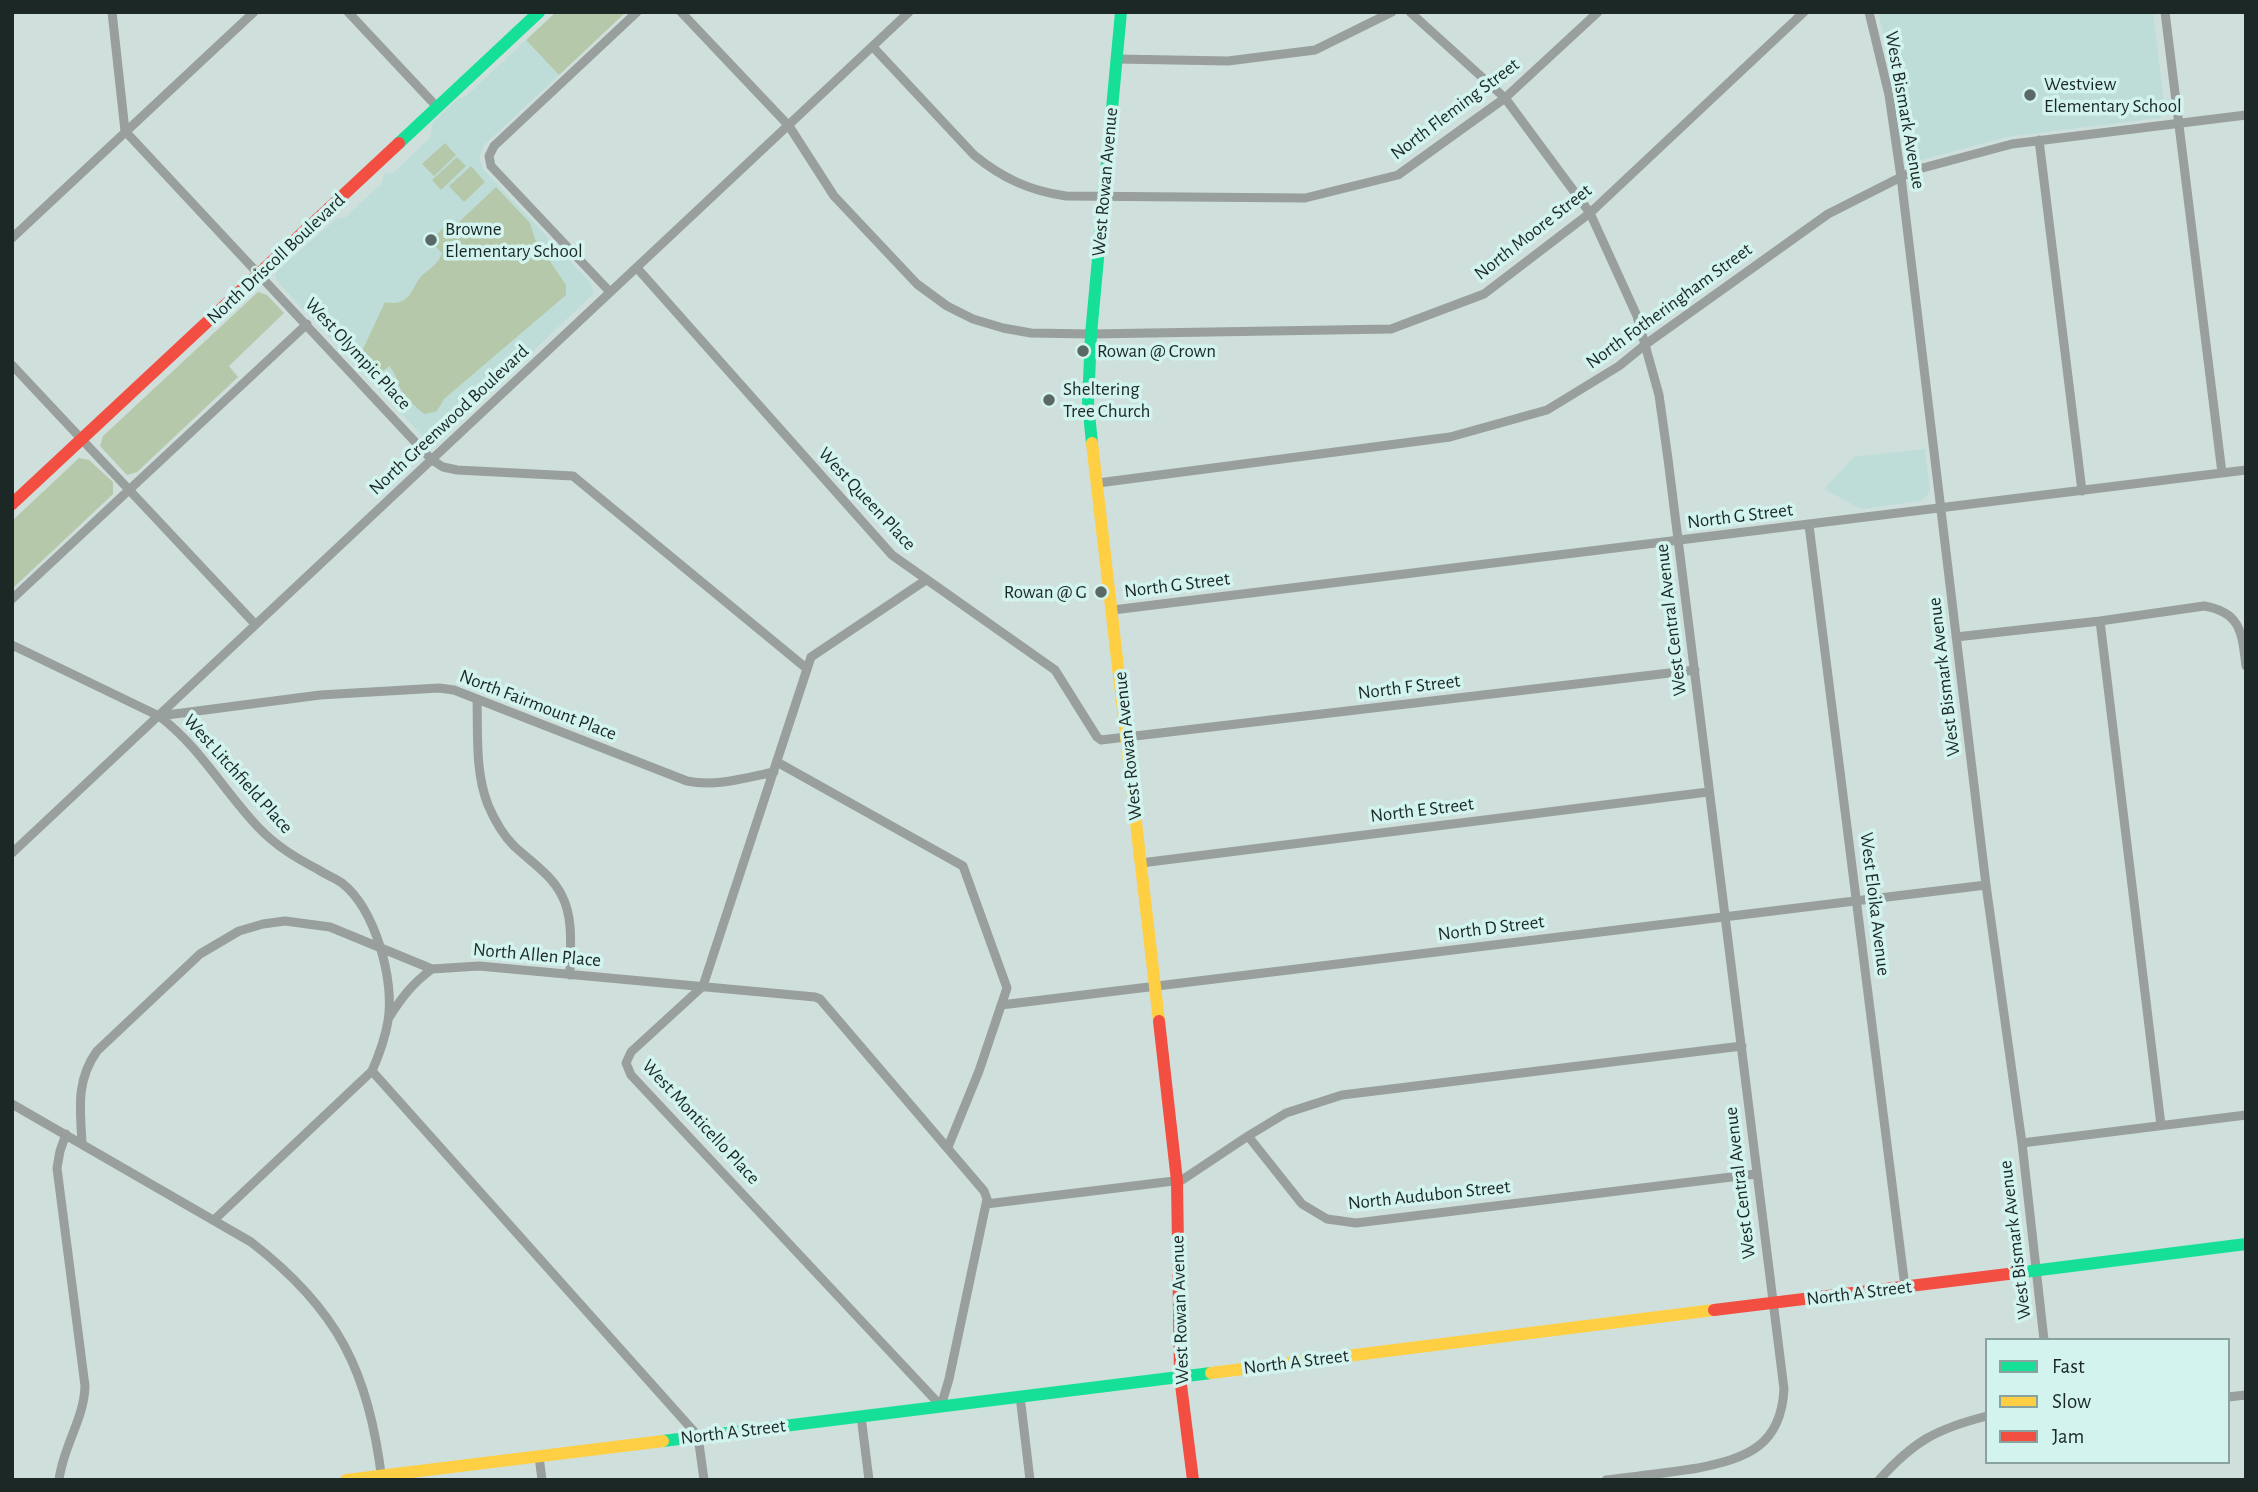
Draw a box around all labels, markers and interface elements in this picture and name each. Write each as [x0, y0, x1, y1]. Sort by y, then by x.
street label: West Bismark Avenue [1880, 29, 1930, 191]
street label: North Fleming Street [1386, 53, 1524, 165]
place label: Westview Elementary School [2044, 73, 2182, 117]
marker: Westview Elementary School [2022, 87, 2038, 103]
street label: West Rowan Avenue [1087, 107, 1123, 257]
street label: North Moore Street [1470, 179, 1596, 285]
street label: North Driscoll Boulevard [202, 189, 350, 329]
place label: Browne Elementary School [445, 218, 583, 262]
marker: Browne Elementary School [423, 232, 439, 248]
street label: North Fotheringham Street [1581, 238, 1757, 374]
street label: West Olympic Place [300, 293, 416, 415]
street label: North Greenwood Boulevard [364, 340, 534, 500]
place label: Rowan @ Crown [1097, 340, 1216, 362]
marker: Rowan @ Crown [1075, 343, 1091, 359]
place label: Sheltering Tree Church [1063, 378, 1150, 422]
marker: Sheltering Tree Church [1041, 392, 1057, 408]
street label: West Queen Place [813, 443, 921, 555]
street label: North G Street [1686, 498, 1794, 534]
street label: West Central Avenue [1650, 543, 1692, 697]
street label: North G Street [1123, 567, 1231, 603]
place label: Rowan @ G [1004, 581, 1087, 603]
marker: Rowan @ G [1093, 584, 1109, 600]
street label: West Bismark Avenue [1923, 596, 1965, 758]
street label: North Fairmount Place [456, 665, 620, 745]
street label: North F Street [1356, 669, 1462, 705]
street label: West Rowan Avenue [1109, 670, 1147, 822]
street label: West Litchfield Place [178, 710, 298, 838]
street label: North E Street [1369, 792, 1475, 828]
street label: West Eloika Avenue [1855, 831, 1895, 977]
street label: North D Street [1436, 910, 1546, 946]
street label: North Allen Place [472, 938, 602, 972]
street label: West Monticello Place [637, 1055, 765, 1189]
street label: West Central Avenue [1719, 1106, 1761, 1260]
street label: West Bismark Avenue [1994, 1159, 2036, 1321]
street label: North Audubon Street [1347, 1175, 1511, 1215]
street label: West Rowan Avenue [1166, 1235, 1194, 1385]
street label: North A Street [1805, 1275, 1913, 1311]
legend [1985, 1338, 2230, 1464]
street label: North A Street [1242, 1344, 1350, 1380]
text: Fast [2052, 1356, 2085, 1377]
text: Slow [2052, 1391, 2091, 1412]
street label: North A Street [679, 1414, 787, 1450]
text: Jam [2052, 1426, 2084, 1447]

